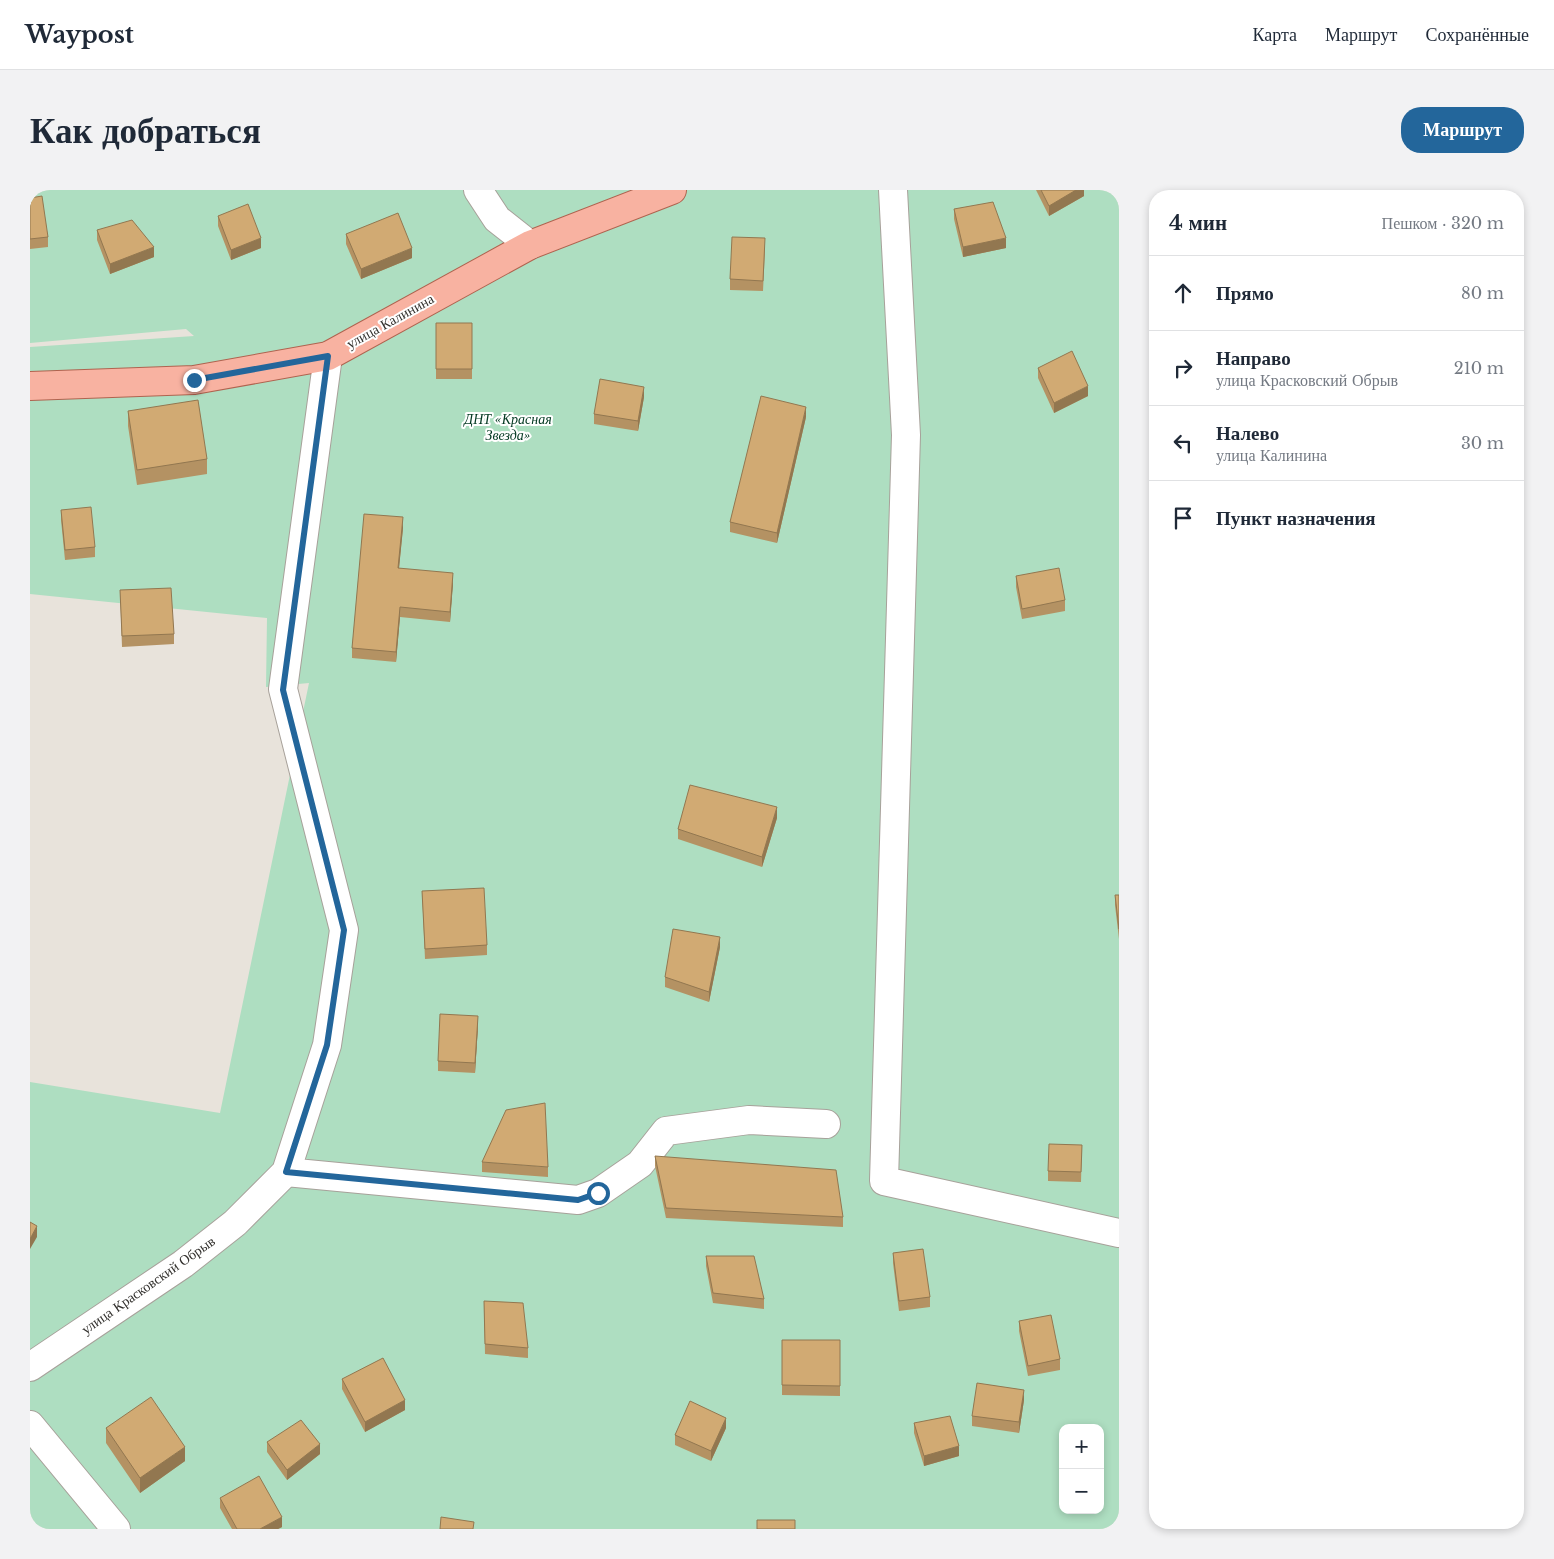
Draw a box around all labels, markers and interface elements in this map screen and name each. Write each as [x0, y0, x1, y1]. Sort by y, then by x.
text: Waypost [25, 20, 134, 49]
text: Карта [1252, 24, 1297, 46]
text: Маршрут [1325, 24, 1397, 46]
text: Сохранённые [1425, 24, 1529, 46]
button: Маршрут [1401, 107, 1524, 153]
text: Как добраться [30, 109, 261, 152]
text: 4 мин [1169, 210, 1227, 236]
text: Пешком · 320 m [1382, 213, 1504, 233]
icon: ahead [1169, 279, 1197, 307]
text: Прямо [1216, 282, 1274, 305]
text: 80 m [1461, 283, 1504, 303]
street label: улица Калинина [343, 289, 438, 352]
text: Направо [1216, 347, 1291, 370]
icon: right [1169, 354, 1197, 382]
text: 210 m [1454, 358, 1504, 378]
route end [183, 369, 206, 392]
text: улица Красковский Обрыв [1216, 370, 1398, 390]
park label: ДНТ «Красная Звезда» [462, 410, 552, 444]
text: Налево [1216, 422, 1279, 445]
icon: left [1169, 429, 1197, 457]
text: 30 m [1461, 433, 1504, 453]
text: улица Калинина [1216, 445, 1327, 465]
icon: arrive [1169, 504, 1197, 532]
text: Пункт назначения [1216, 507, 1376, 530]
route start [587, 1182, 610, 1205]
street label: улица Красковский Обрыв [78, 1232, 219, 1338]
map controls [1059, 1424, 1104, 1514]
button: + [1059, 1424, 1104, 1469]
button: − [1059, 1469, 1104, 1514]

